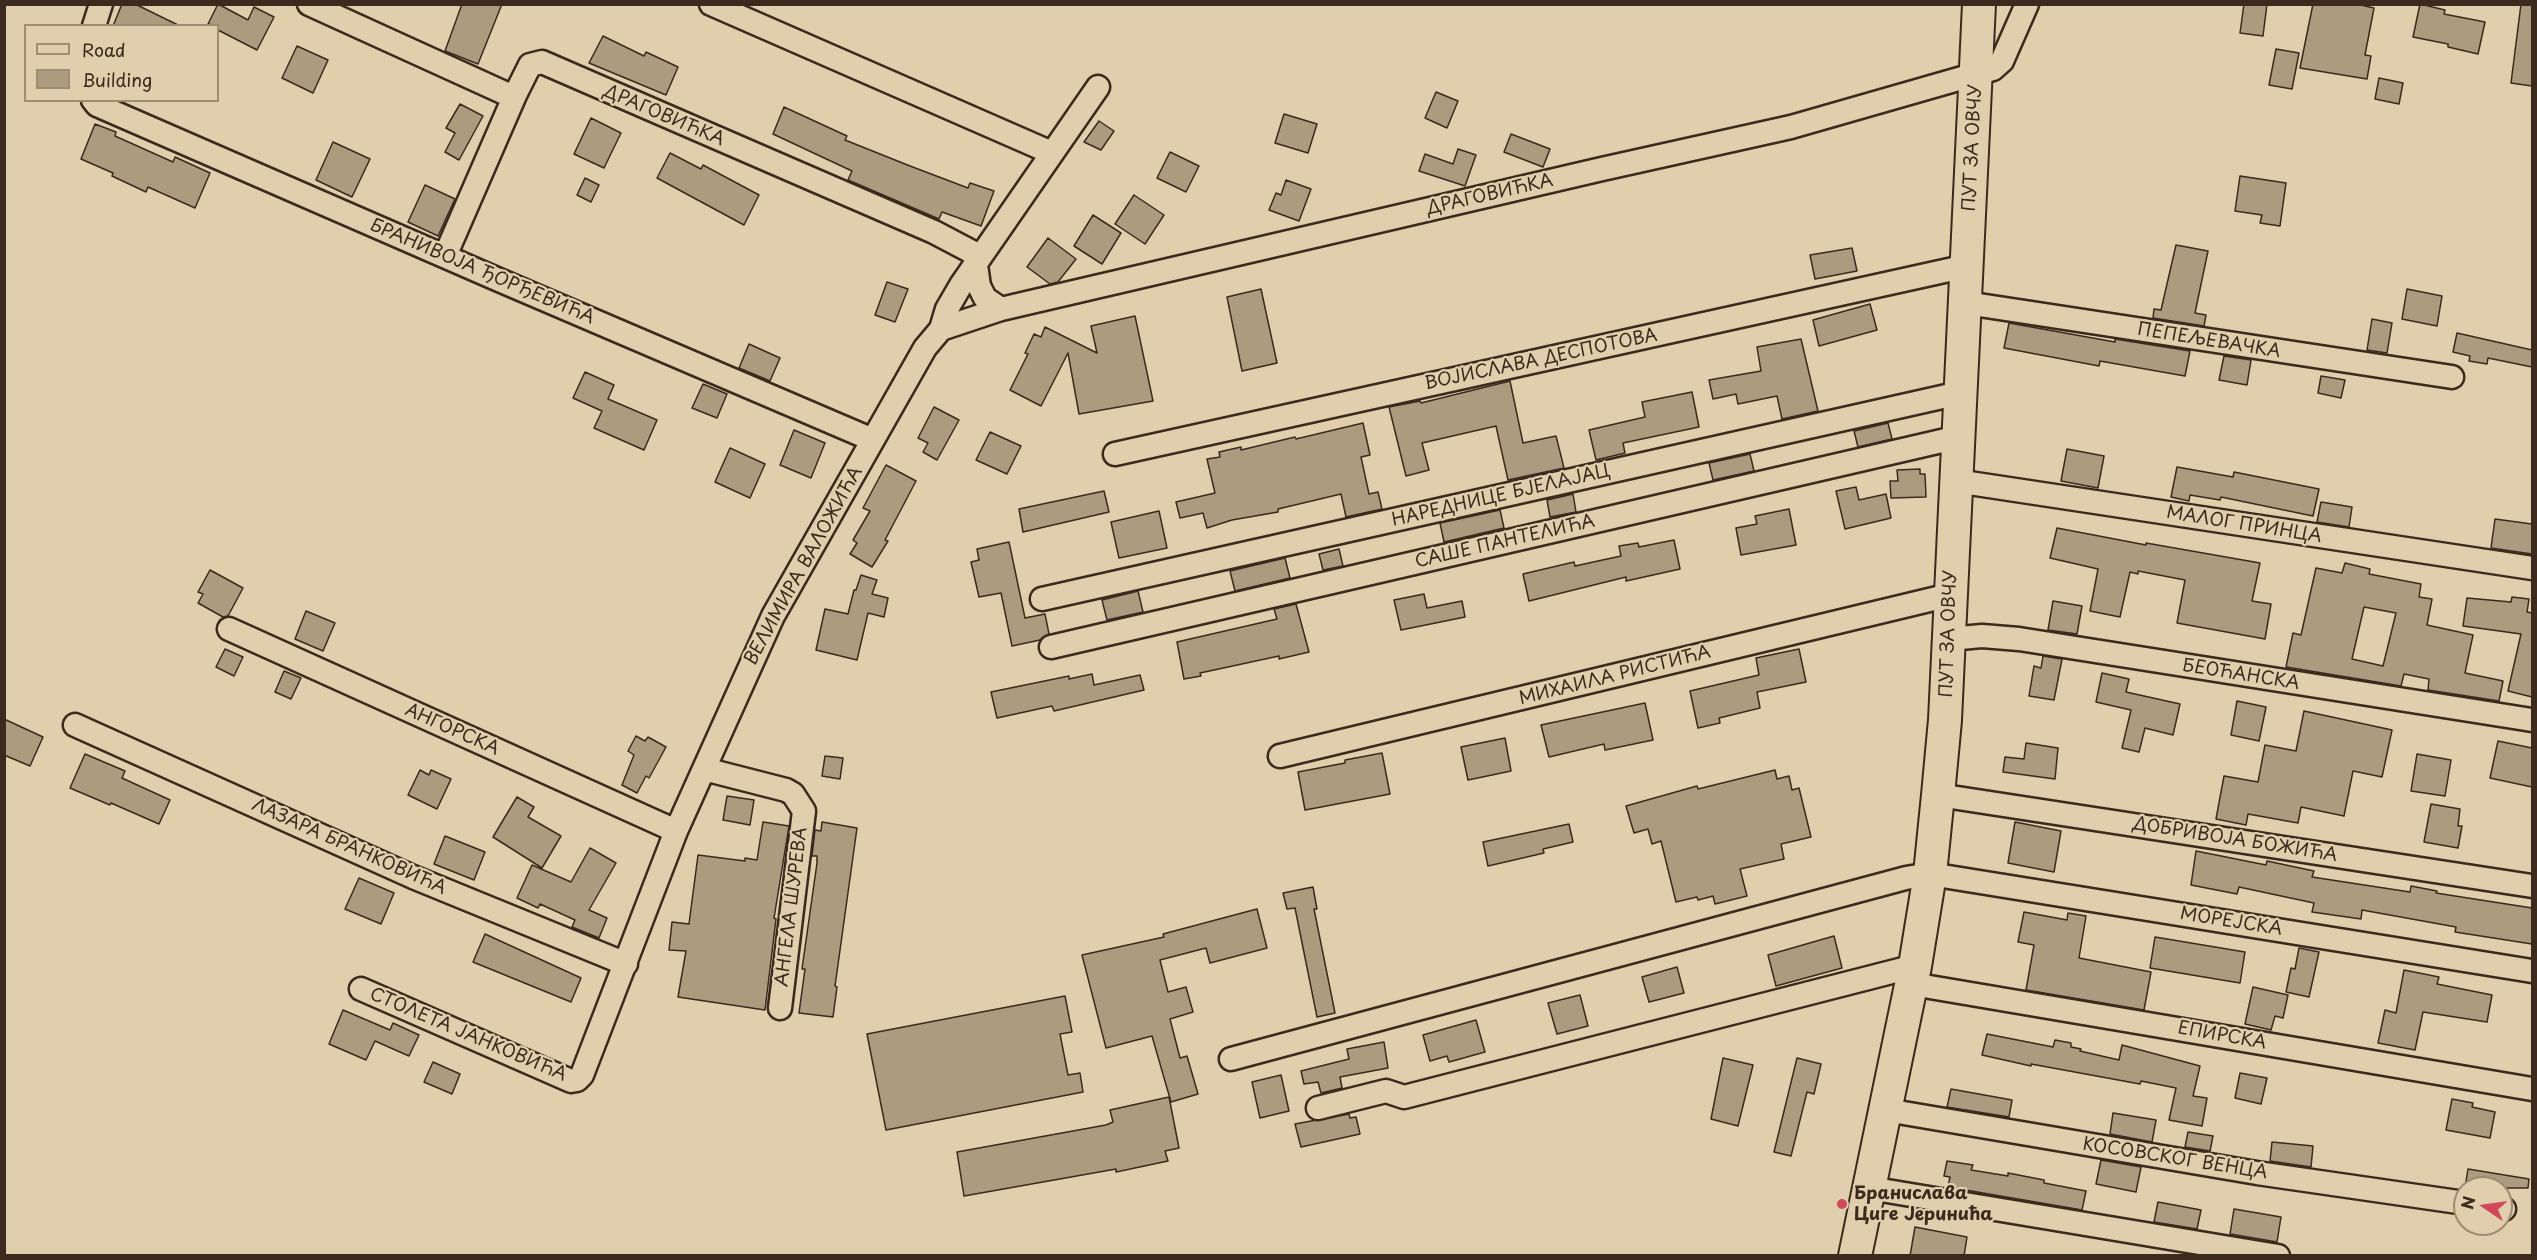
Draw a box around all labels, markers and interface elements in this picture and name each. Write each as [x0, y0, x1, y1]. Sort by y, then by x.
legend [24, 24, 219, 102]
text: Road [82, 36, 126, 63]
text: Building [82, 66, 152, 93]
street label: ДРАГОВИЋКА [600, 81, 728, 151]
street label: ПУТ ЗА ОВЧУ [1959, 84, 1987, 212]
street label: ДРАГОВИЋКА [1425, 170, 1555, 220]
street label: БРАНИВОЈА ЂОРЂЕВИЋА [366, 215, 598, 329]
street label: ПЕПЕЉЕВАЧКА [2136, 319, 2282, 363]
street label: ВОЈИСЛАВА ДЕСПОТОВА [1423, 325, 1659, 395]
street label: НАРЕДНИЦЕ БЈЕЛАЈАЦ [1390, 460, 1612, 532]
street label: ВЕЛИМИРА ВАЛОЖИЋА [740, 463, 868, 669]
street label: МАЛОГ ПРИНЦА [2165, 502, 2323, 548]
street label: САШЕ ПАНТЕЛИЋА [1413, 511, 1597, 573]
street label: ПУТ ЗА ОВЧУ [1936, 570, 1962, 698]
street label: МИХАИЛА РИСТИЋА [1517, 642, 1713, 710]
street label: БЕОЋАНСКА [2181, 655, 2301, 695]
street label: АНГОРСКА [401, 700, 503, 760]
street label: ЛАЗАРА БРАНКОВИЋА [249, 794, 449, 900]
street label: ДОБРИВОЈА БОЖИЋА [2131, 813, 2339, 867]
street label: АНГЕЛА ШУРЕВА [771, 826, 813, 988]
street label: МОРЕЈСКА [2178, 903, 2284, 941]
street label: СТОЛЕТА ЈАНКОВИЋА [366, 984, 570, 1086]
street label: ЕПИРСКА [2176, 1018, 2268, 1054]
street label: КОСОВСКОГ ВЕНЦА [2081, 1134, 2269, 1184]
north arrow [2453, 1176, 2513, 1236]
place label: Бранислава Циге Јеринића [1854, 1183, 1993, 1226]
text: N [2454, 1194, 2481, 1211]
marker: Бранислава Циге Јеринића [1835, 1197, 1849, 1211]

